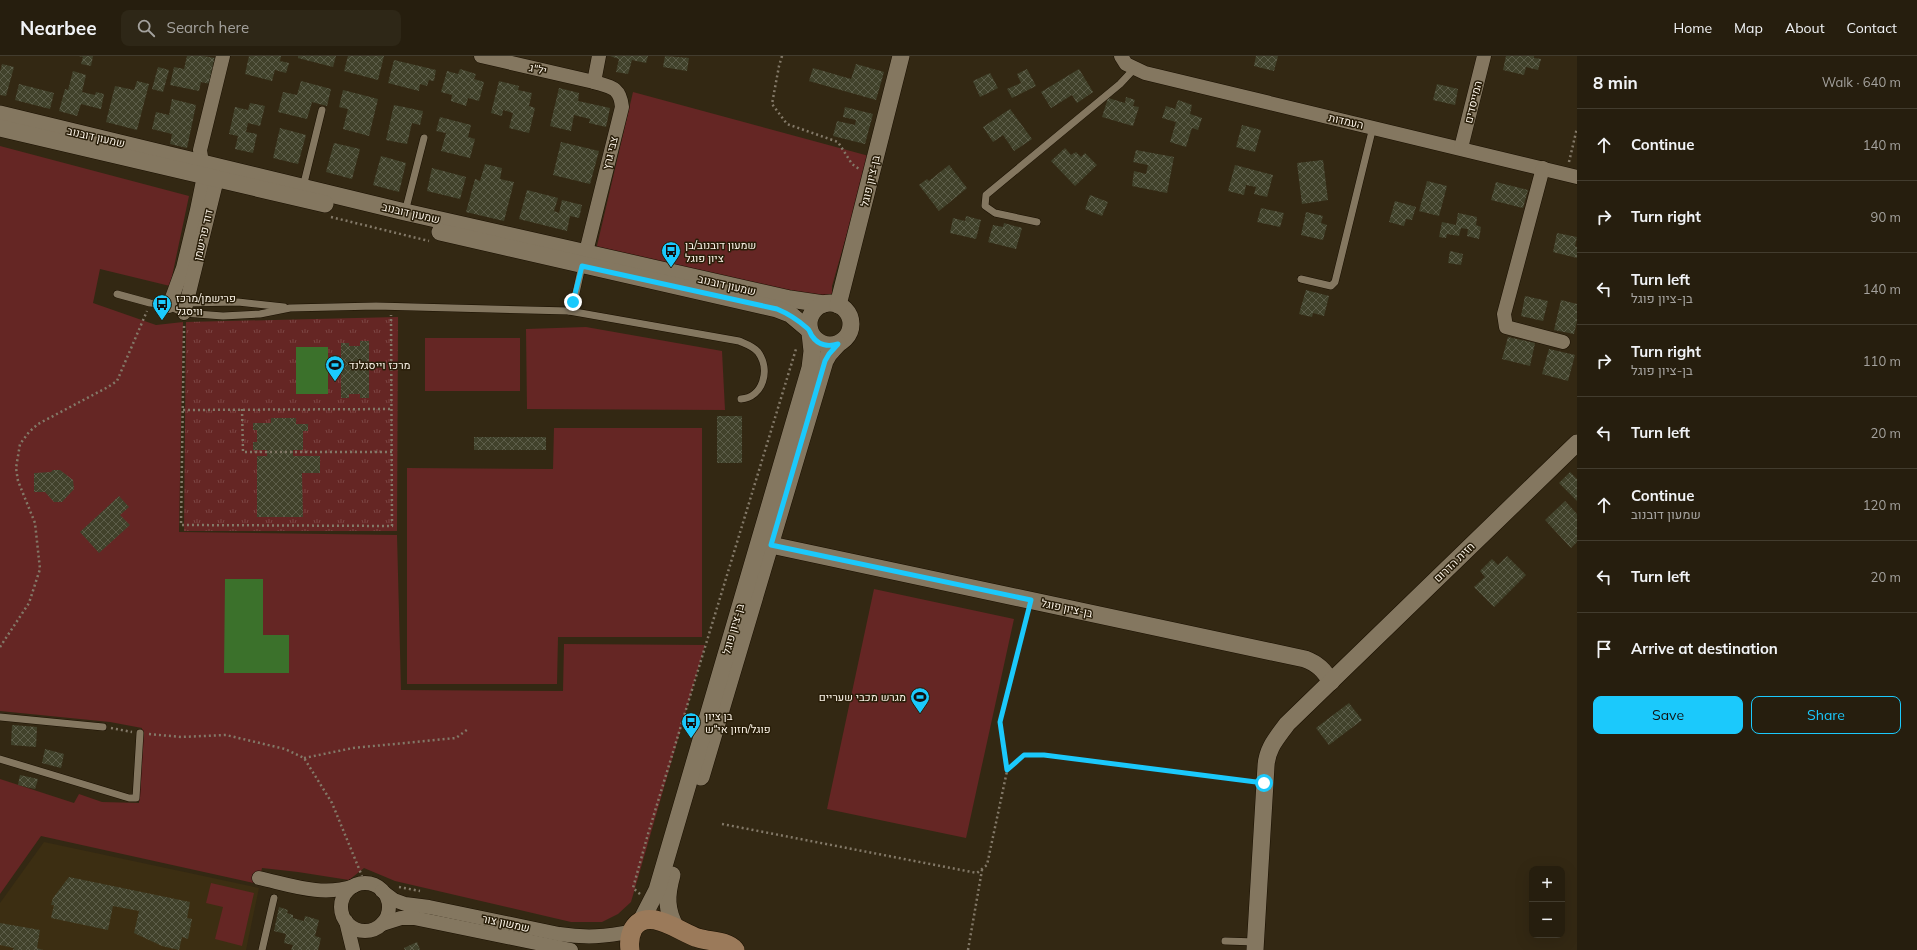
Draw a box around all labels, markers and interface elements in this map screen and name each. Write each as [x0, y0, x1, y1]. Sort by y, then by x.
search box [121, 10, 401, 46]
text: Nearbee [20, 16, 97, 40]
icon: search [135, 17, 157, 39]
text: Search here [167, 18, 249, 37]
text: Home [1673, 19, 1712, 37]
text: Map [1734, 19, 1763, 37]
text: About [1785, 19, 1825, 37]
text: Contact [1847, 19, 1897, 37]
street label: יל"ג [528, 60, 548, 78]
text: 8 min [1593, 72, 1638, 93]
text: Walk · 640 m [1822, 74, 1901, 90]
street label: המייסדים [1461, 79, 1485, 125]
street label: העמדות [1327, 110, 1365, 132]
street label: שמעון דובנוב [66, 124, 126, 150]
icon: ahead [1593, 134, 1615, 156]
street label: צבי גרץ [599, 135, 621, 171]
text: Continue [1631, 135, 1694, 154]
text: 140 m [1863, 137, 1901, 153]
street label: בן-ציון פוגל [857, 154, 883, 208]
street label: שמעון דובנוב [381, 200, 441, 226]
icon: right [1593, 206, 1615, 228]
text: Turn right [1631, 207, 1701, 226]
street label: דוד פרישמן [190, 208, 216, 262]
text: 90 m [1871, 209, 1901, 225]
place label: שמעון דובנוב/בן ציון פוגל [685, 238, 756, 265]
bus stop icon: שמעון דובנוב/בן ציון פוגל [660, 240, 682, 268]
text: Turn left [1631, 270, 1690, 289]
street label: שמעון דובנוב [697, 272, 757, 298]
icon: left [1593, 278, 1615, 300]
text: 140 m [1863, 281, 1901, 297]
text: בן-ציון פוגל [1631, 290, 1693, 306]
place label: פרישמן/מרכז וויסגל [176, 291, 236, 318]
bus stop icon: פרישמן/מרכז וויסגל [151, 293, 173, 321]
route end [564, 293, 582, 311]
text: Turn right [1631, 342, 1701, 361]
icon: right [1593, 350, 1615, 372]
text: 110 m [1863, 353, 1901, 369]
sports icon: מרכז וייסגלנד [324, 354, 346, 382]
place label: מרכז וייסגלנד [349, 358, 411, 372]
text: בן-ציון פוגל [1631, 362, 1693, 378]
icon: left [1593, 422, 1615, 444]
text: Turn left [1631, 423, 1690, 442]
text: 20 m [1871, 425, 1901, 441]
text: Continue [1631, 486, 1694, 505]
icon: ahead [1593, 494, 1615, 516]
text: 120 m [1863, 497, 1901, 513]
text: שמעון דובנוב [1631, 506, 1701, 522]
street label: חזית הדרום [1431, 539, 1477, 585]
icon: left [1593, 566, 1615, 588]
text: Turn left [1631, 567, 1690, 586]
text: 20 m [1871, 569, 1901, 585]
street label: בן-ציון פוגל [1040, 596, 1094, 620]
street label: בן-ציון פוגל [719, 602, 747, 656]
icon: arrive [1593, 638, 1615, 660]
text: Arrive at destination [1631, 639, 1778, 658]
sports icon: מגרש מכבי שעריים [909, 686, 931, 714]
place label: מגרש מכבי שעריים [819, 690, 906, 704]
button: Save [1593, 696, 1743, 734]
button: Share [1751, 696, 1901, 734]
place label: בן ציון פוגל/חזון אי״ש [705, 709, 771, 736]
bus stop icon: בן ציון פוגל/חזון אי״ש [680, 711, 702, 739]
route start [1255, 774, 1273, 792]
map controls [1529, 866, 1565, 938]
button: + [1529, 866, 1565, 902]
button: − [1529, 902, 1565, 938]
street label: שמשון צור [481, 911, 531, 935]

